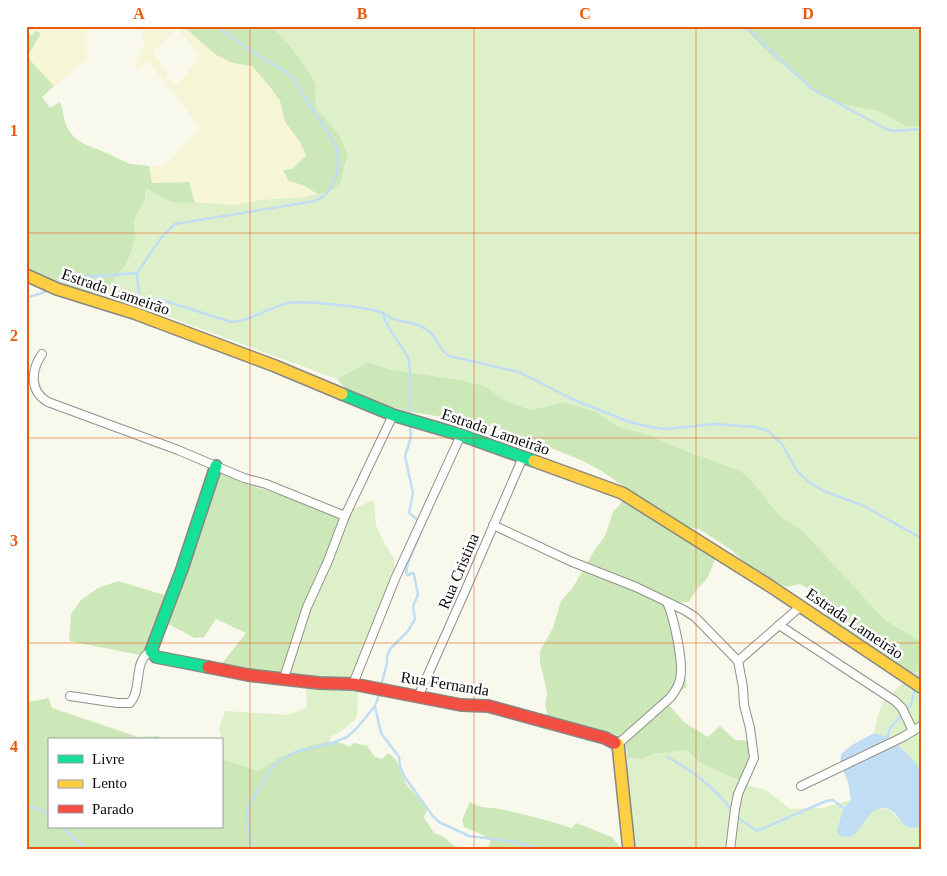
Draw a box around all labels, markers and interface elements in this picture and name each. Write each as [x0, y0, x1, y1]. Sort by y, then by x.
text: A [133, 5, 145, 22]
text: B [357, 5, 368, 22]
text: C [579, 5, 591, 22]
text: D [802, 5, 814, 22]
text: 1 [10, 122, 18, 139]
street label: Estrada Lameirão [60, 265, 172, 318]
text: 2 [10, 327, 18, 344]
street label: Estrada Lameirão [440, 405, 552, 458]
street label: Rua Cristina [435, 531, 482, 612]
text: 3 [10, 532, 18, 549]
street label: Estrada Lameirão [803, 585, 906, 662]
street label: Rua Fernanda [399, 668, 490, 699]
text: 4 [10, 738, 18, 755]
legend [48, 738, 222, 828]
text: Livre [92, 751, 125, 767]
text: Lento [92, 775, 127, 791]
text: Parado [92, 801, 134, 817]

